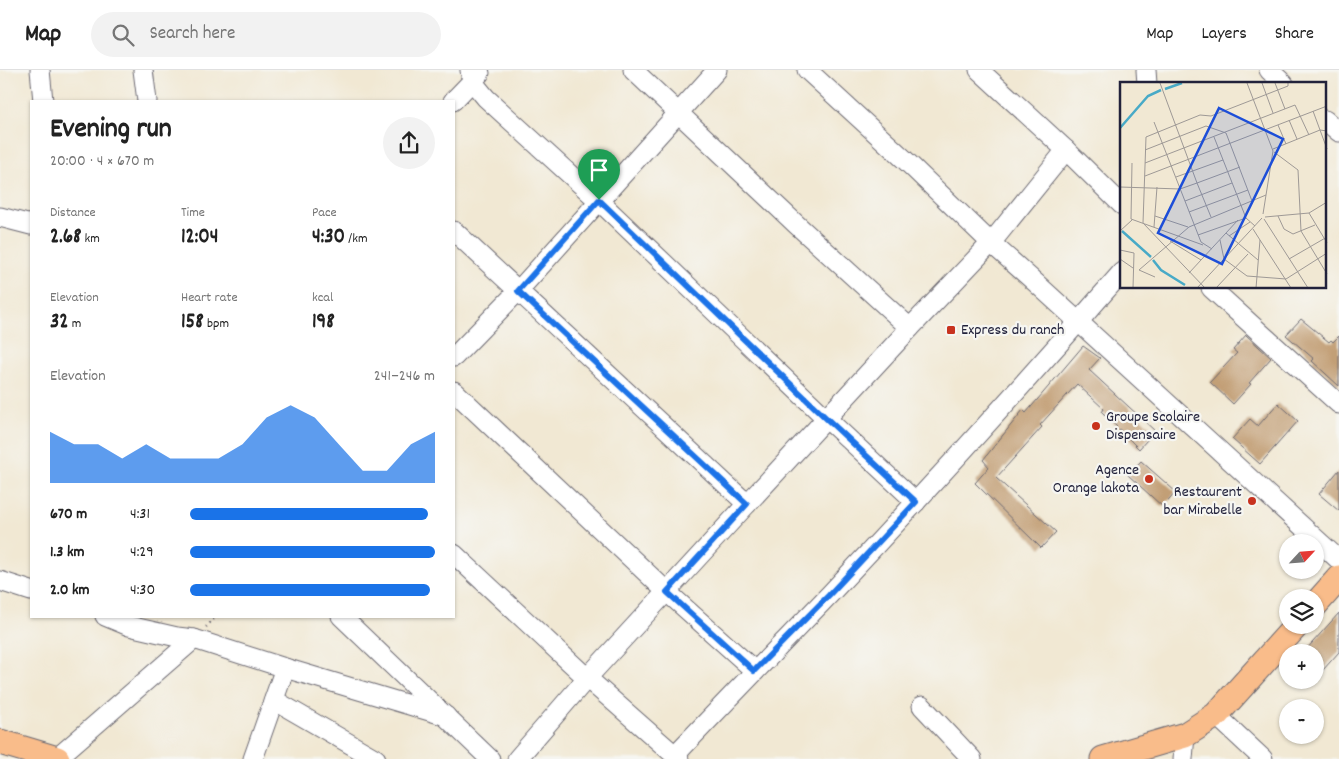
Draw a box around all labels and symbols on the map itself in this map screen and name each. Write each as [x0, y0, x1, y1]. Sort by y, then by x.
inset map [1120, 82, 1326, 289]
pin [578, 149, 620, 200]
place label: Express du ranch [961, 319, 1064, 342]
marker: Express du ranch [945, 324, 957, 336]
place label: Groupe Scolaire Dispensaire [1106, 406, 1200, 447]
marker: Groupe Scolaire Dispensaire [1090, 420, 1102, 432]
place label: Agence Orange lakota [1053, 459, 1139, 500]
marker: Agence Orange lakota [1143, 473, 1155, 485]
place label: Restaurent bar Mirabelle [1164, 481, 1242, 522]
marker: Restaurent bar Mirabelle [1246, 495, 1258, 507]
north arrow [1279, 534, 1324, 579]

